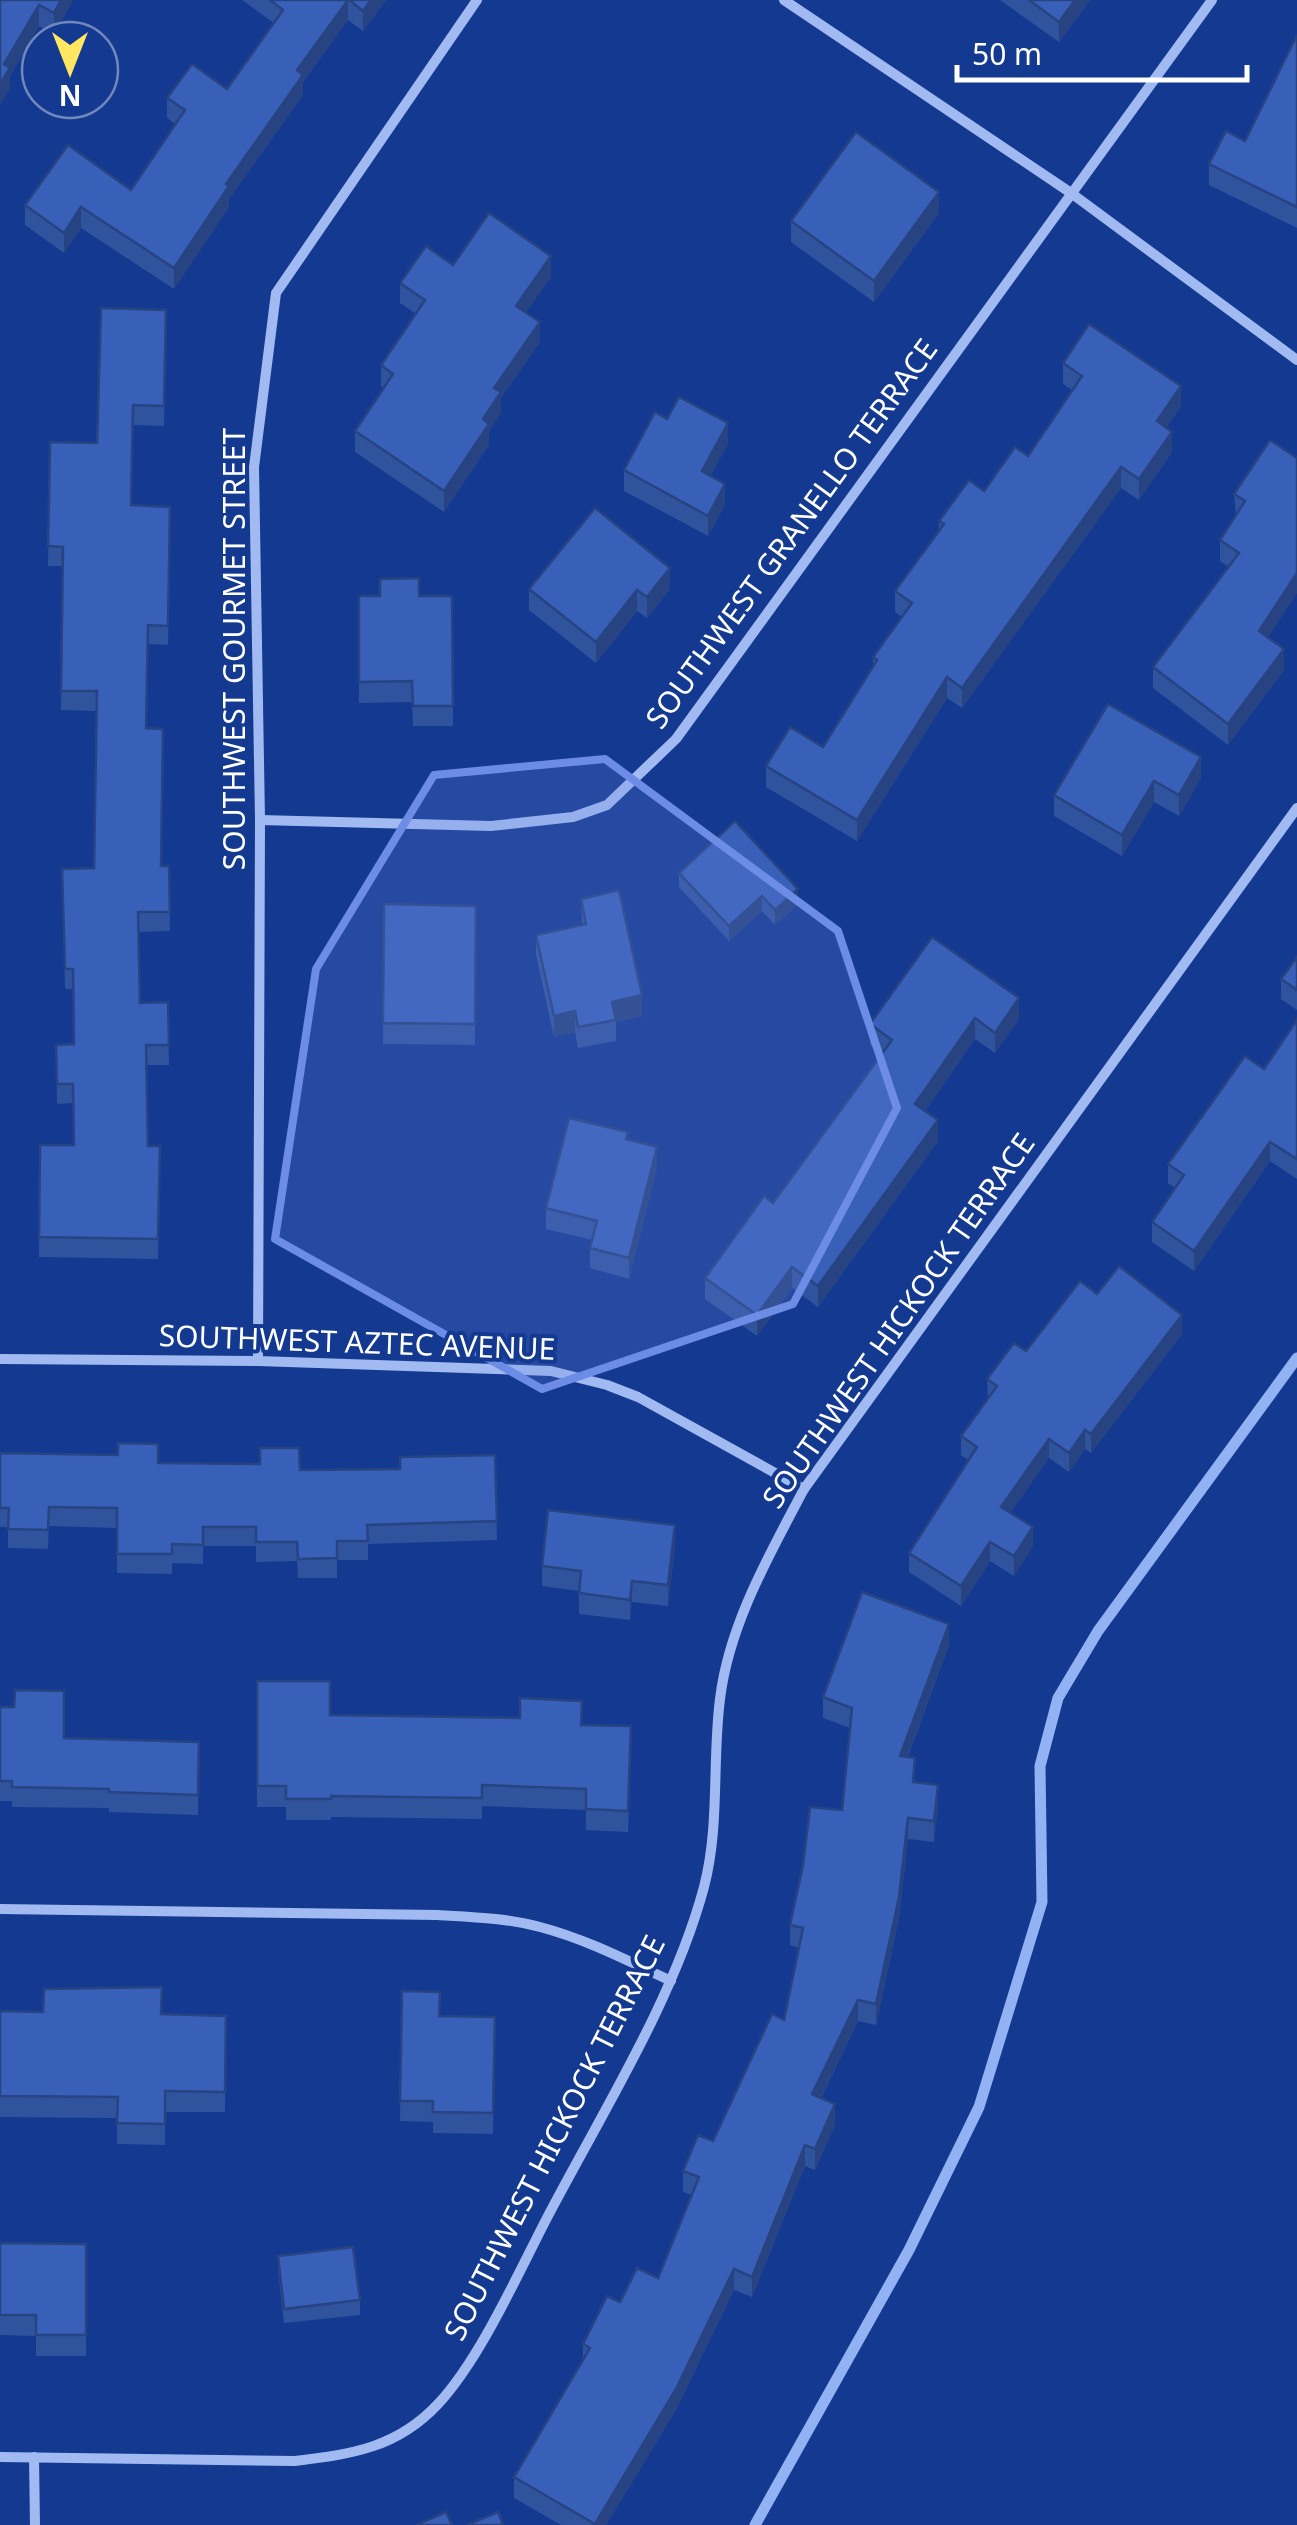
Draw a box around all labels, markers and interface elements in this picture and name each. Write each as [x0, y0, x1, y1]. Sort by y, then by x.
north arrow [20, 20, 120, 120]
scale bar [957, 20, 1247, 82]
text: 50 m [972, 33, 1042, 74]
text: N [59, 77, 81, 115]
street label: SOUTHWEST GRANELLO TERRACE [635, 330, 946, 736]
street label: SOUTHWEST GOURMET STREET [213, 428, 254, 870]
street label: SOUTHWEST HICKOCK TERRACE [752, 1124, 1043, 1516]
street label: SOUTHWEST AZTEC AVENUE [158, 1314, 556, 1369]
street label: SOUTHWEST HICKOCK TERRACE [433, 1928, 674, 2347]

